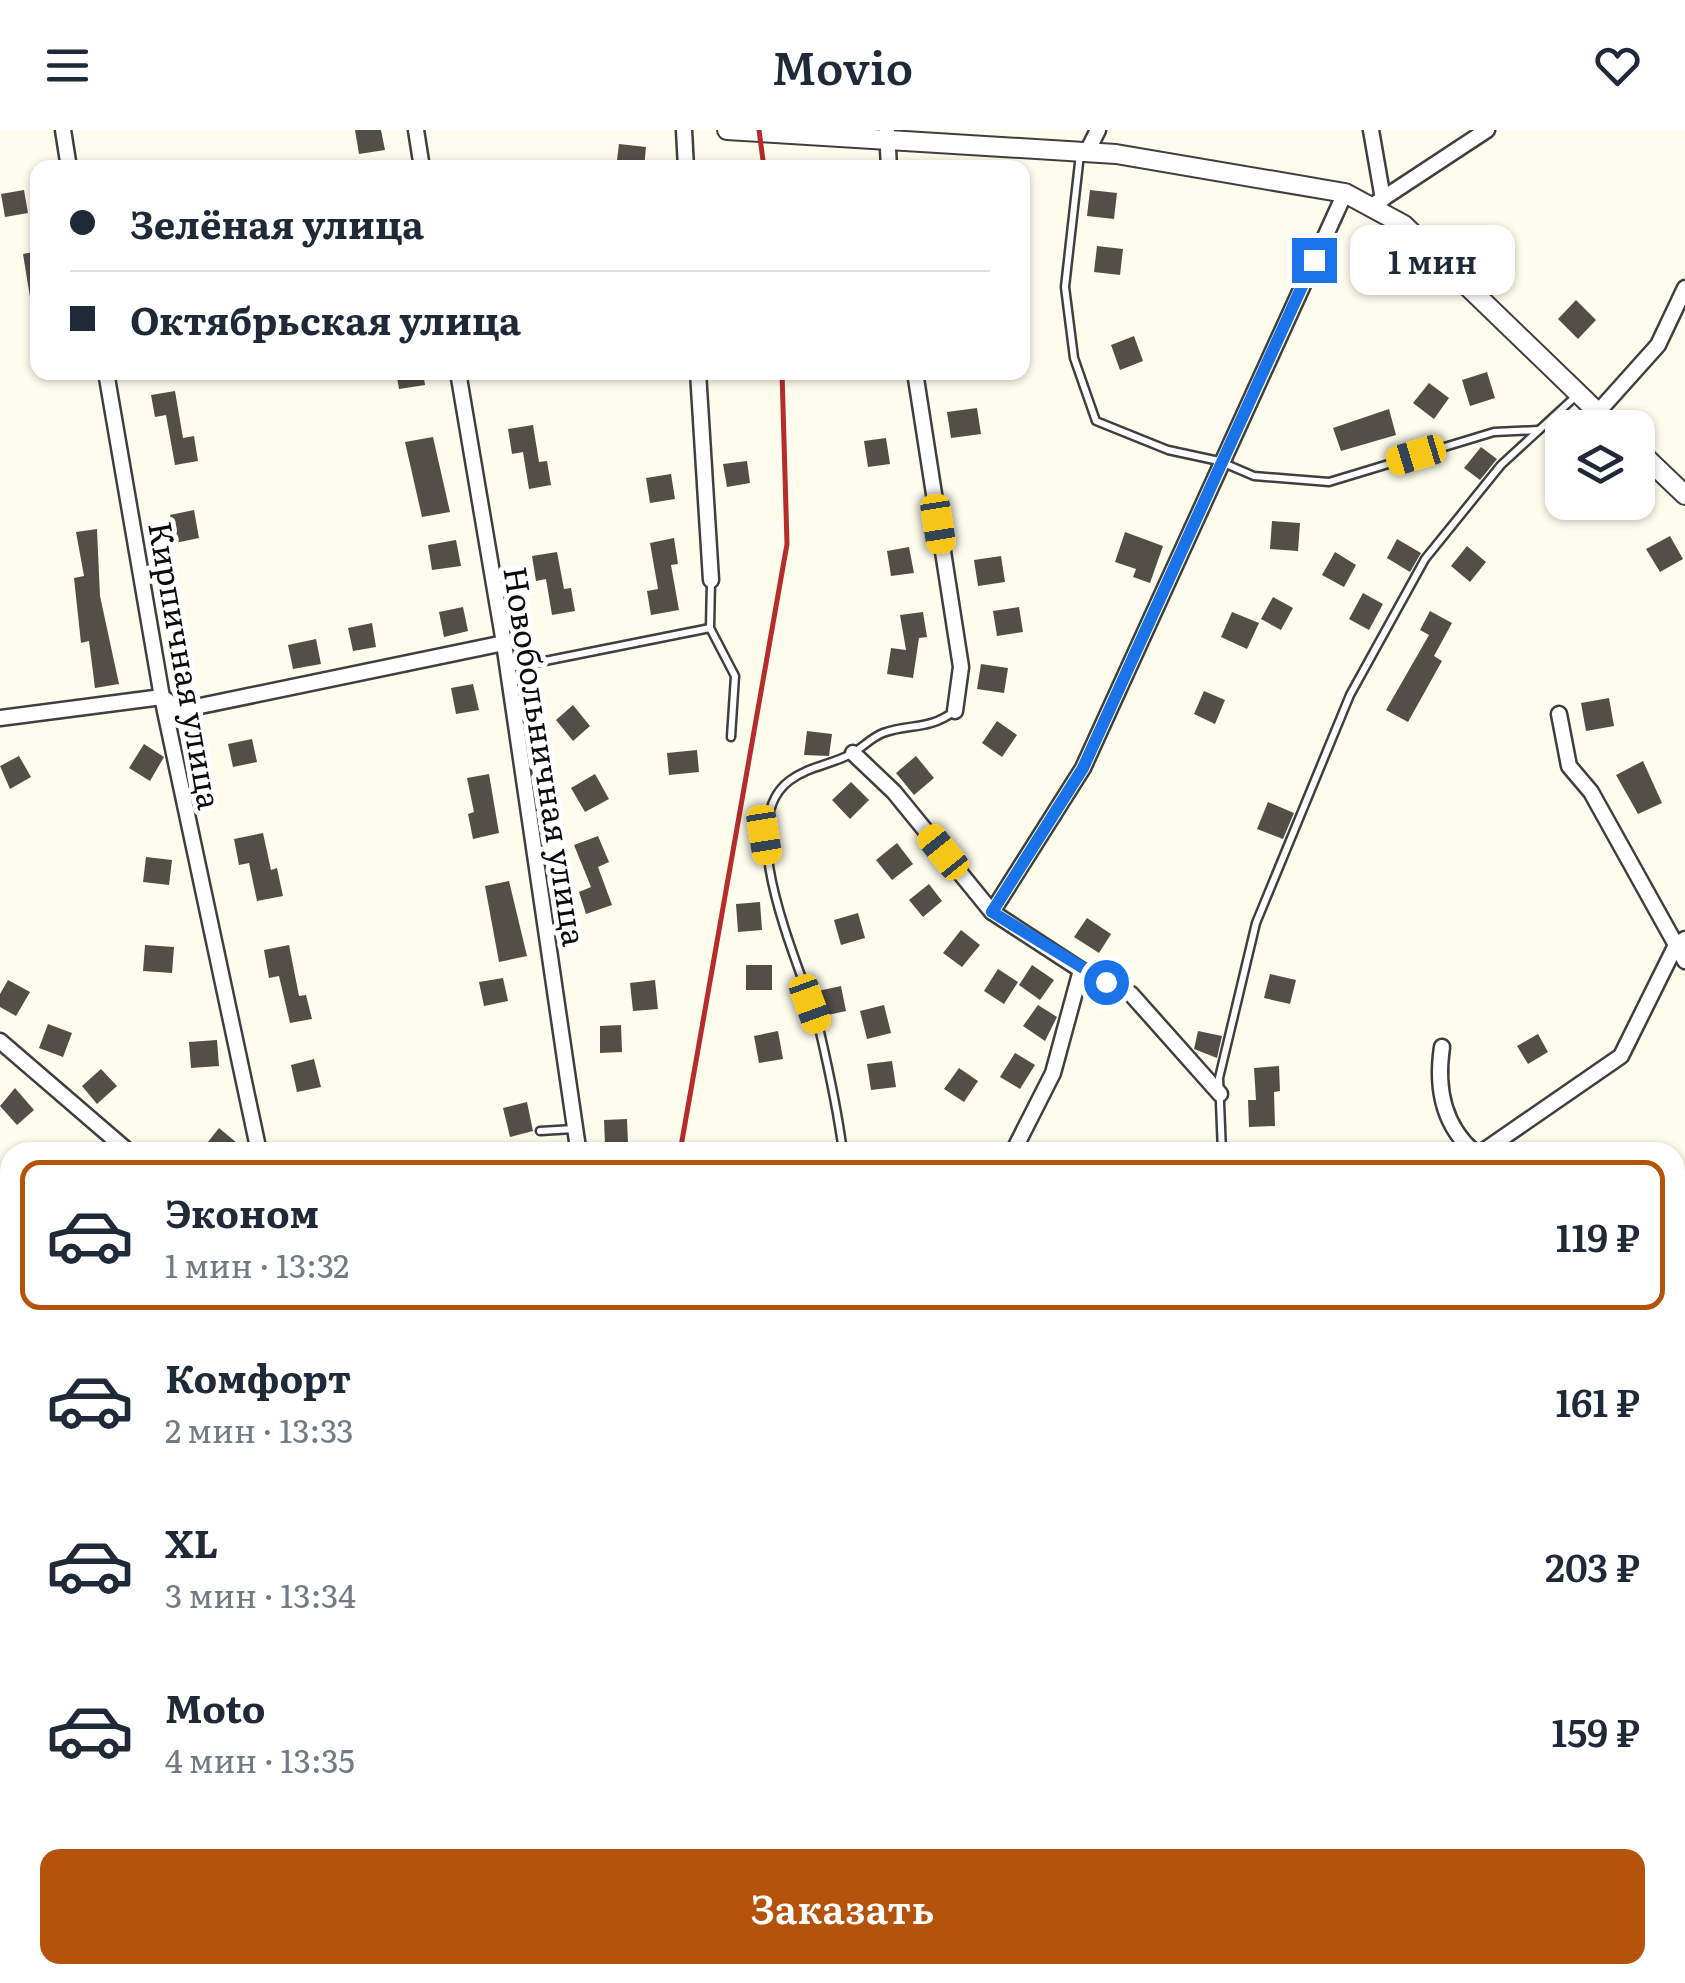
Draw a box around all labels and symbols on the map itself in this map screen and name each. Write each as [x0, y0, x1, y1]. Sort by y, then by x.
callout: 1 мин [1349, 225, 1514, 295]
route end [1292, 238, 1337, 283]
car [1383, 432, 1449, 478]
car [918, 492, 958, 556]
street label: Кирпичная улица [138, 517, 236, 813]
street label: Новобольничная улица [493, 563, 601, 950]
car [744, 803, 784, 867]
car [912, 819, 974, 885]
route start [1084, 960, 1129, 1005]
car [786, 971, 834, 1037]

